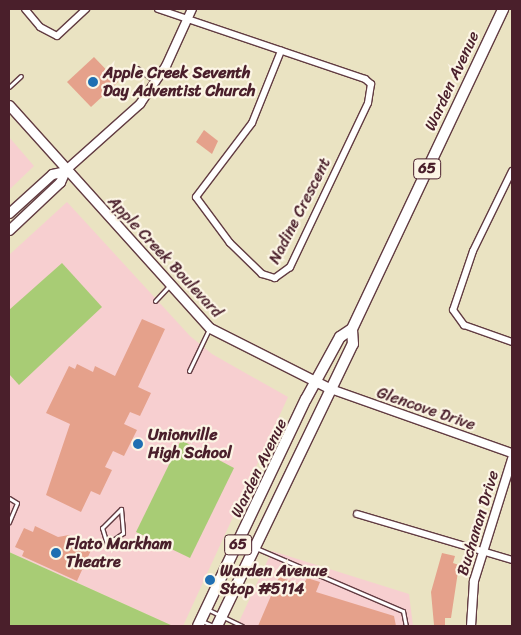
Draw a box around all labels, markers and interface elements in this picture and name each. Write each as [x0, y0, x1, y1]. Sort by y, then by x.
street label: Warden Avenue [421, 28, 483, 134]
place label: Apple Creek Seventh Day Adventist Church [103, 63, 256, 101]
marker: Apple Creek Seventh Day Adventist Church [87, 76, 99, 88]
street label: Nadine Crescent [265, 155, 335, 267]
road number: 65 [412, 156, 442, 182]
street label: Apple Creek Boulevard [104, 192, 226, 322]
street label: Glencove Drive [374, 383, 478, 435]
street label: Warden Avenue [227, 415, 291, 521]
place label: Unionville High School [148, 425, 232, 463]
marker: Unionville High School [132, 438, 144, 450]
street label: Buchanan Drive [453, 468, 503, 578]
road number: 65 [223, 532, 253, 558]
place label: Flato Markham Theatre [66, 534, 171, 572]
marker: Flato Markham Theatre [50, 547, 62, 559]
place label: Warden Avenue Stop #5114 [220, 561, 328, 599]
marker: Warden Avenue Stop #5114 [204, 574, 216, 586]

